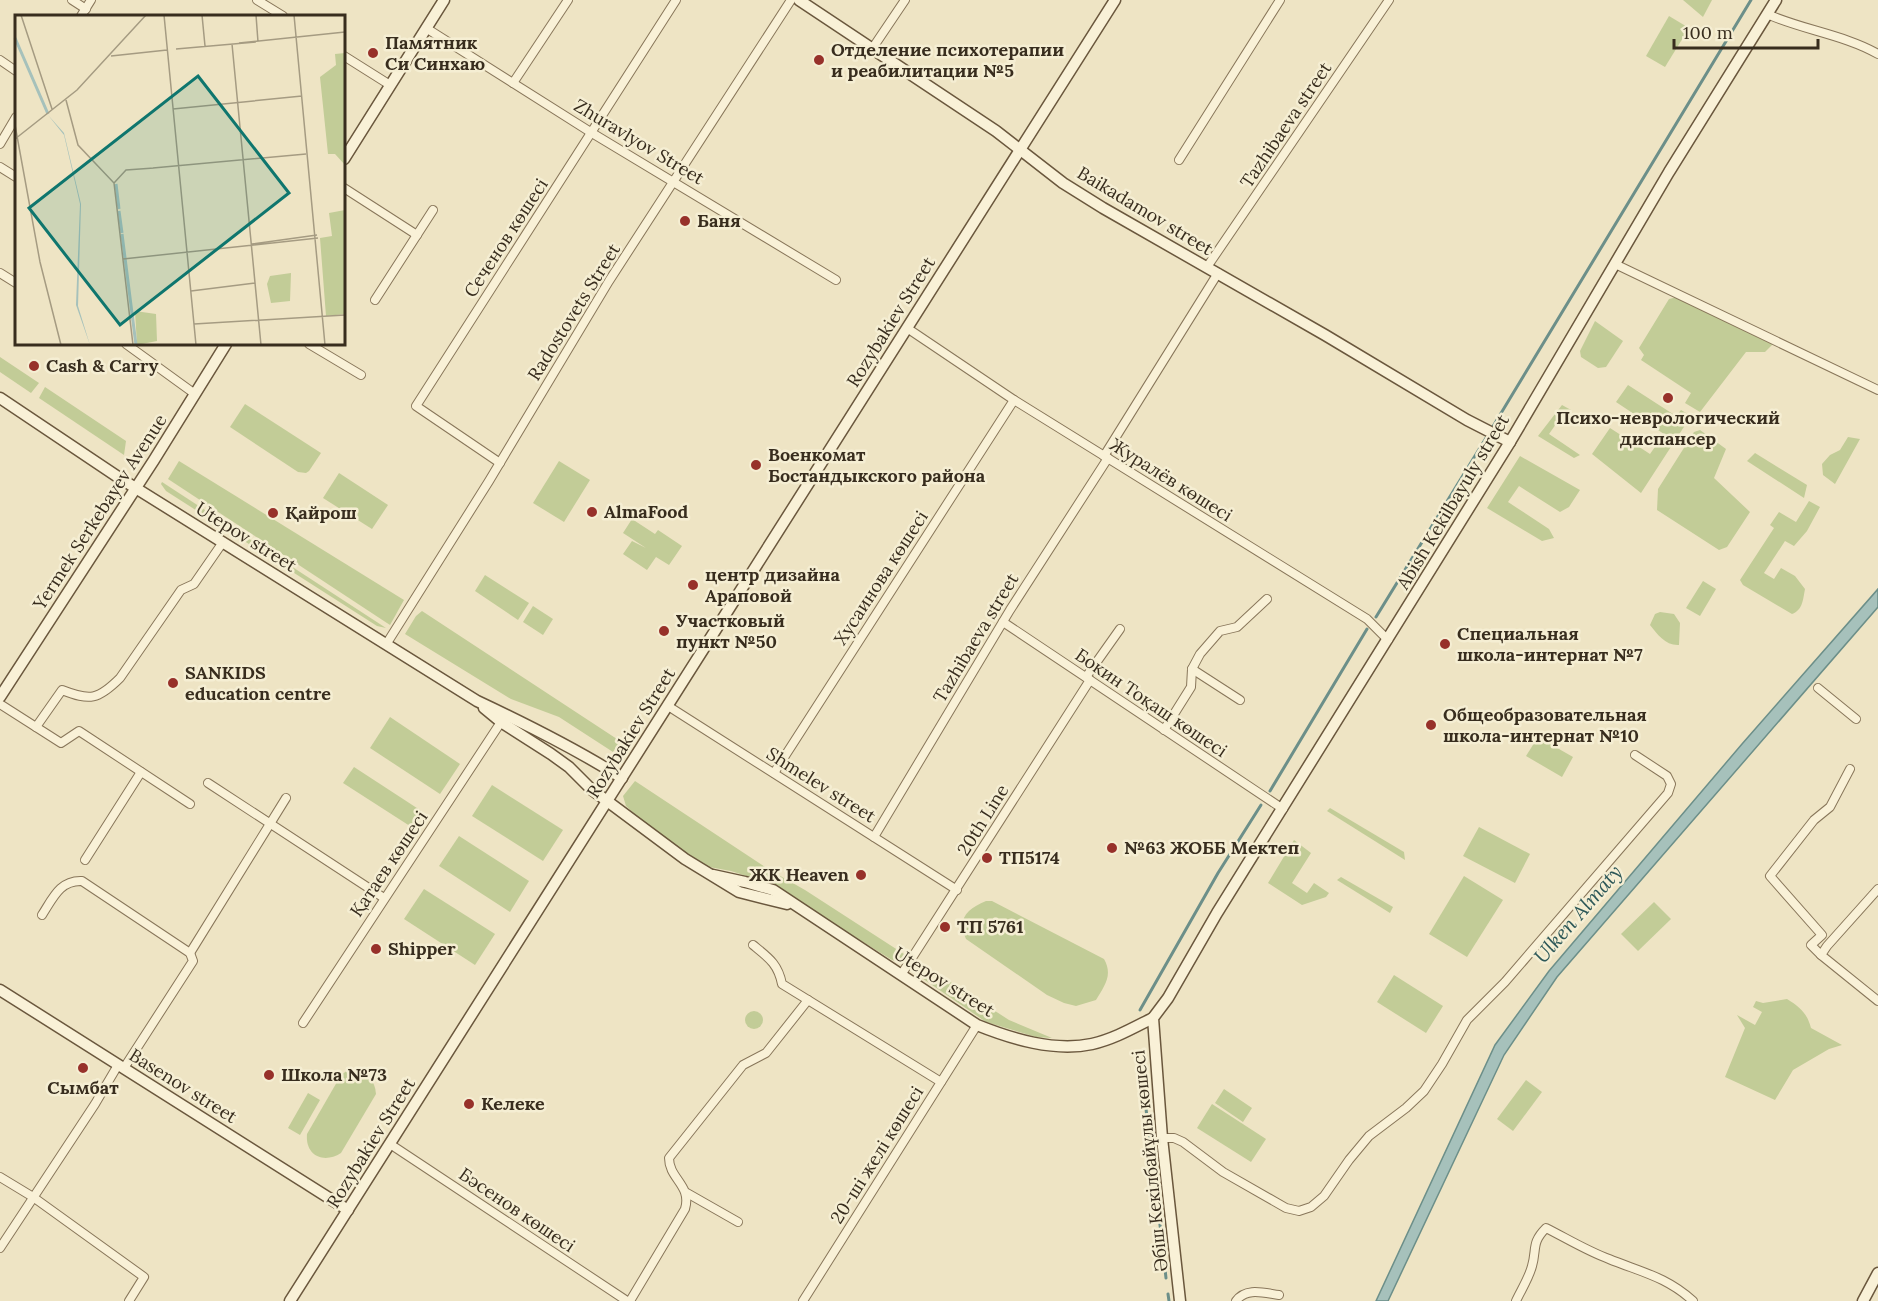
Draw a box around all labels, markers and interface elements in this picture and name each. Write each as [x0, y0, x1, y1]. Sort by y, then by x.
scale bar [1674, 12, 1818, 50]
inset map [15, 15, 345, 345]
text: 100 m [1683, 21, 1733, 44]
place label: Памятник Си Синхаю [385, 31, 485, 75]
place label: Отделение психотерапии и реабилитации №5 [831, 38, 1064, 82]
marker: Памятник Си Синхаю [366, 46, 380, 60]
marker: Отделение психотерапии и реабилитации №5 [812, 53, 826, 67]
street label: Tazhibaeva street [1235, 57, 1336, 192]
street label: Zhuravlyov Street [570, 94, 709, 189]
street label: Baikadamov street [1073, 161, 1217, 260]
street label: Сеченов көшесі [459, 174, 553, 302]
place label: Баня [697, 209, 741, 232]
marker: Баня [678, 214, 692, 228]
street label: Radostovets Street [522, 239, 625, 385]
street label: Rozybakiev Street [841, 252, 940, 391]
place label: Cash & Carry [46, 354, 159, 377]
marker: Cash & Carry [27, 359, 41, 373]
marker: Психо-неврологический диспансер [1661, 391, 1675, 405]
place label: Психо-неврологический диспансер [1556, 406, 1780, 450]
street label: Yermek Serkebayev Avenue [27, 409, 172, 615]
street label: Abish Kekilbayuly street [1391, 410, 1514, 594]
street label: Журалёв көшесі [1106, 433, 1237, 526]
place label: Военкомат Бостандыкского района [768, 443, 986, 487]
marker: Военкомат Бостандыкского района [749, 458, 763, 472]
street label: Utepov street [192, 497, 301, 577]
place label: AlmaFood [604, 500, 688, 523]
place label: Қайрош [285, 501, 357, 524]
marker: AlmaFood [585, 505, 599, 519]
marker: Қайрош [266, 506, 280, 520]
street label: Хусаинова көшесі [829, 506, 933, 649]
place label: центр дизайна Араповой [705, 563, 841, 607]
street label: Tazhibaeva street [928, 569, 1023, 707]
marker: центр дизайна Араповой [686, 578, 700, 592]
place label: Участковый пункт №50 [676, 609, 785, 653]
place label: Специальная школа-интернат №7 [1457, 622, 1643, 666]
marker: Участковый пункт №50 [657, 624, 671, 638]
marker: Специальная школа-интернат №7 [1438, 637, 1452, 651]
street label: Бокин Тоқаш көшесі [1071, 643, 1232, 762]
place label: SANKIDS education centre [185, 661, 331, 705]
street label: Rozybakiev Street [581, 663, 680, 802]
marker: SANKIDS education centre [166, 676, 180, 690]
place label: Общеобразовательная школа-интернат №10 [1443, 703, 1647, 747]
marker: Общеобразовательная школа-интернат №10 [1424, 718, 1438, 732]
street label: Shmelev street [762, 742, 880, 827]
street label: 20th Line [952, 780, 1014, 860]
street label: Қатаев көшесі [345, 806, 433, 921]
place label: №63 ЖОББ Мектеп [1124, 836, 1299, 859]
marker: №63 ЖОББ Мектеп [1105, 841, 1119, 855]
place label: ТП5174 [999, 846, 1060, 869]
marker: ТП5174 [980, 851, 994, 865]
water label: Ulken Almaty [1528, 859, 1627, 968]
place label: ЖК Heaven [749, 863, 850, 886]
marker: ЖК Heaven [854, 868, 868, 882]
place label: ТП 5761 [957, 915, 1024, 938]
marker: ТП 5761 [938, 920, 952, 934]
place label: Shipper [388, 937, 456, 960]
marker: Shipper [369, 942, 383, 956]
street label: Utepov street [890, 942, 999, 1022]
street label: Basenov street [125, 1043, 242, 1128]
street label: Әбіш Кекілбайұлы көшесі [1126, 1049, 1173, 1273]
marker: Сымбат [76, 1061, 90, 1075]
place label: Школа №73 [281, 1063, 387, 1086]
marker: Школа №73 [262, 1068, 276, 1082]
street label: Rozybakiev Street [321, 1073, 420, 1212]
place label: Сымбат [47, 1076, 119, 1099]
street label: 20-ші желі көшесі [825, 1082, 928, 1228]
place label: Келеке [481, 1092, 545, 1115]
marker: Келеке [462, 1097, 476, 1111]
street label: Бәсенов көшесі [455, 1162, 580, 1257]

